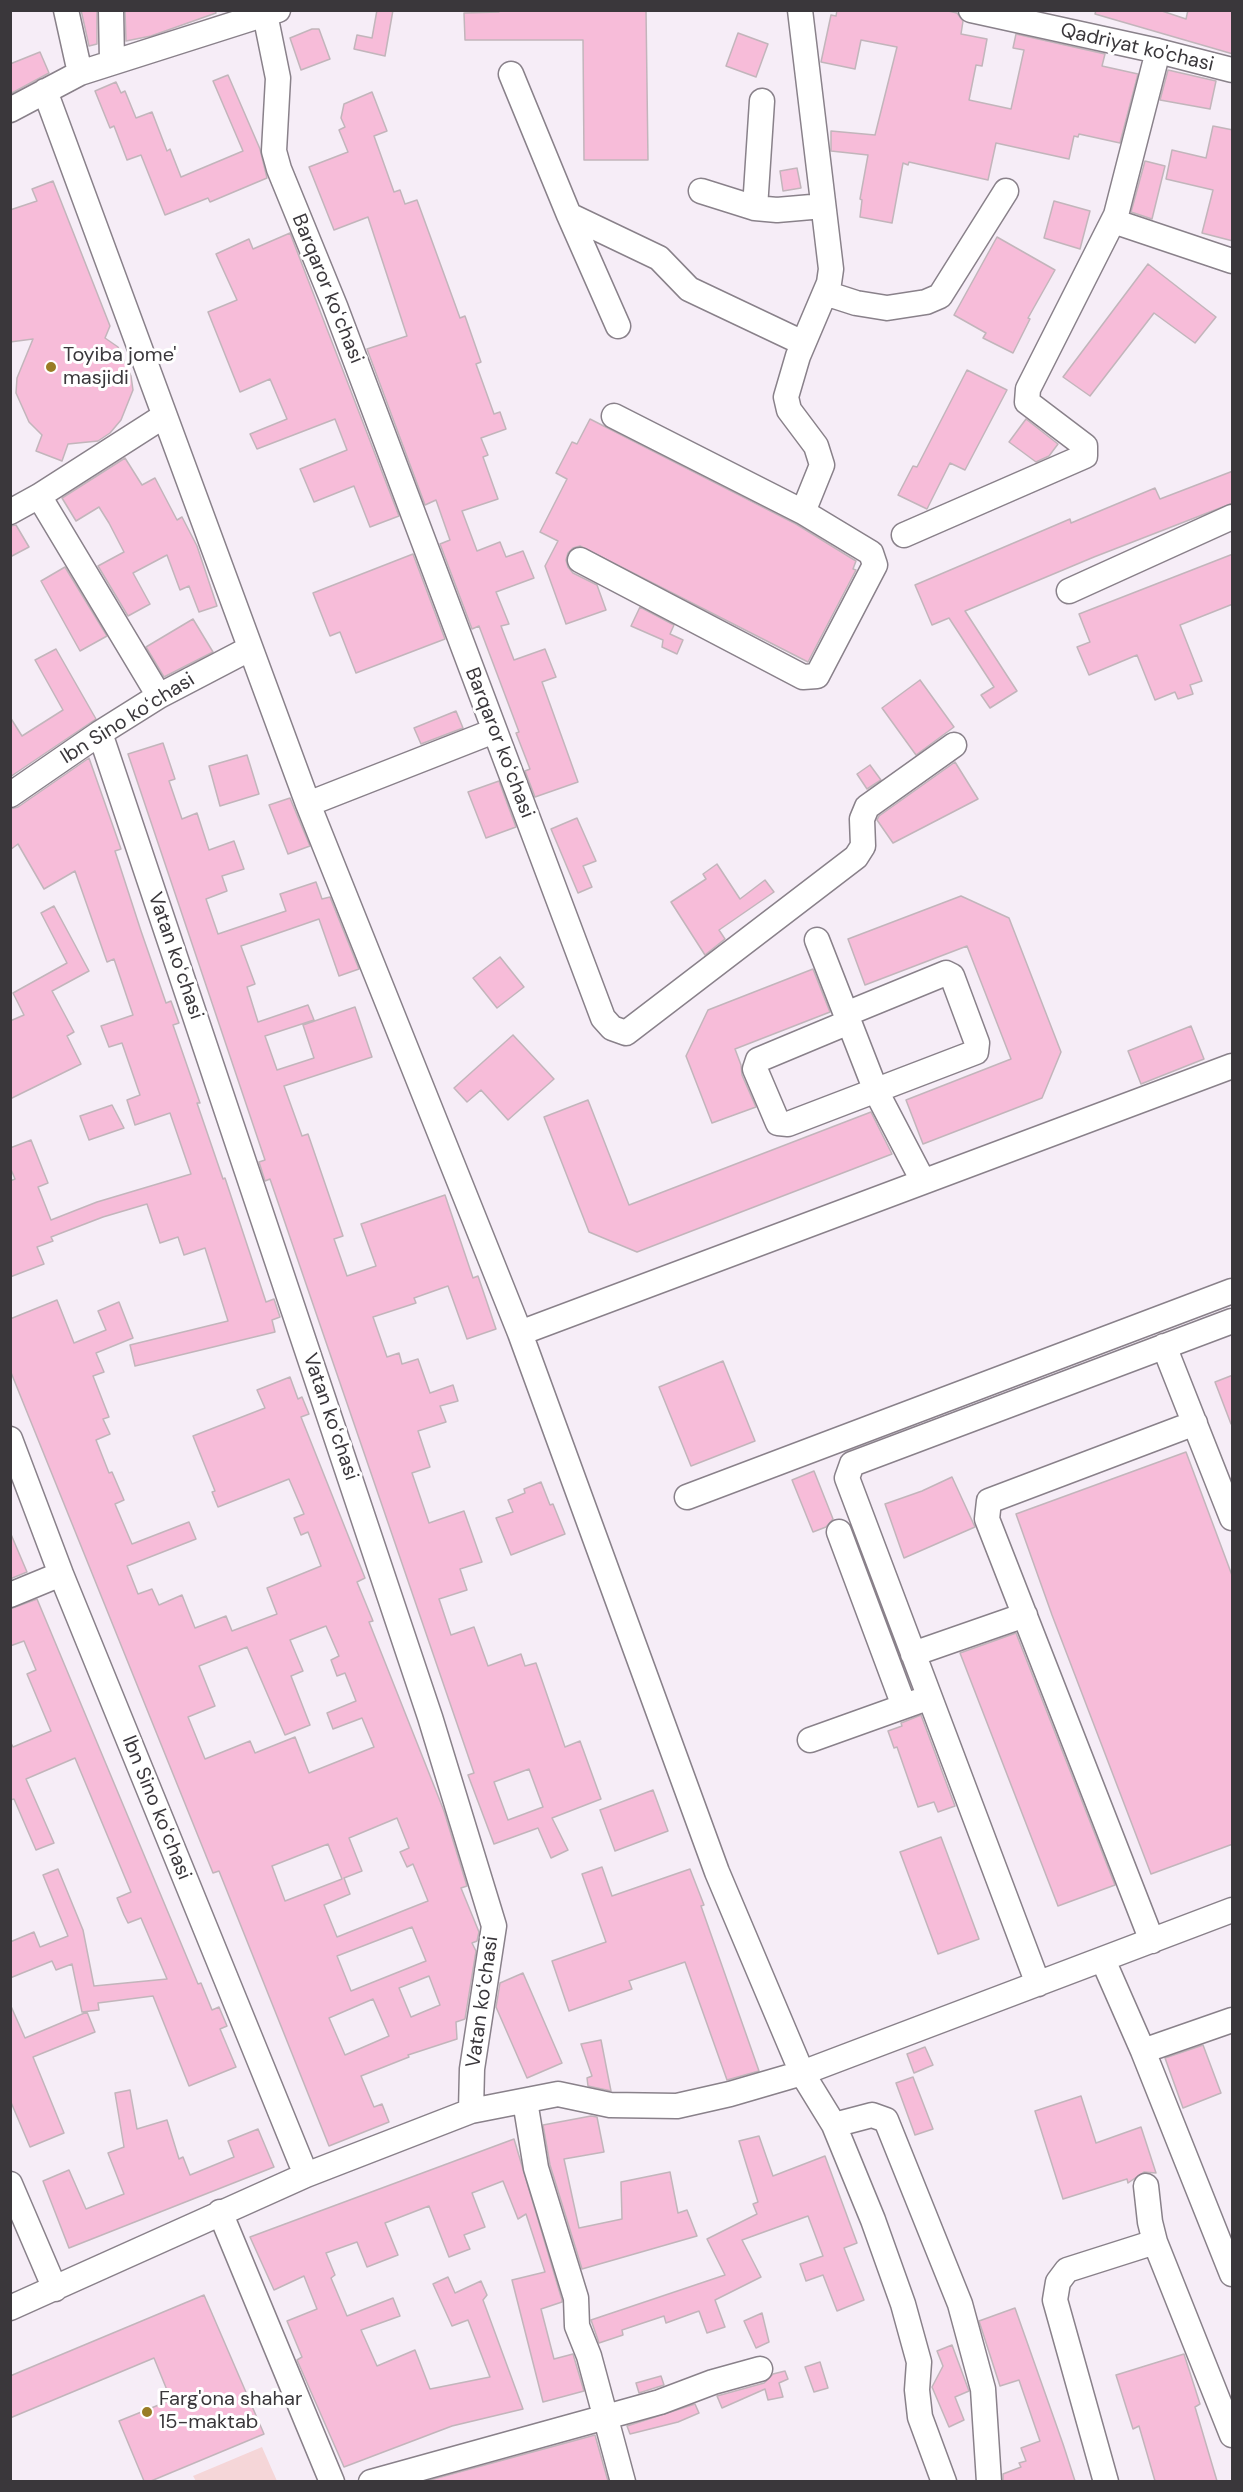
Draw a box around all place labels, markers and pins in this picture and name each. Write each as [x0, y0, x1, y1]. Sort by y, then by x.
place label: Toyiba jome' masjidi [63, 344, 176, 391]
marker: Toyiba jome' masjidi [44, 360, 58, 374]
place label: Farg'ona shahar 15-maktab [159, 2388, 302, 2435]
marker: Farg'ona shahar 15-maktab [140, 2405, 154, 2419]

